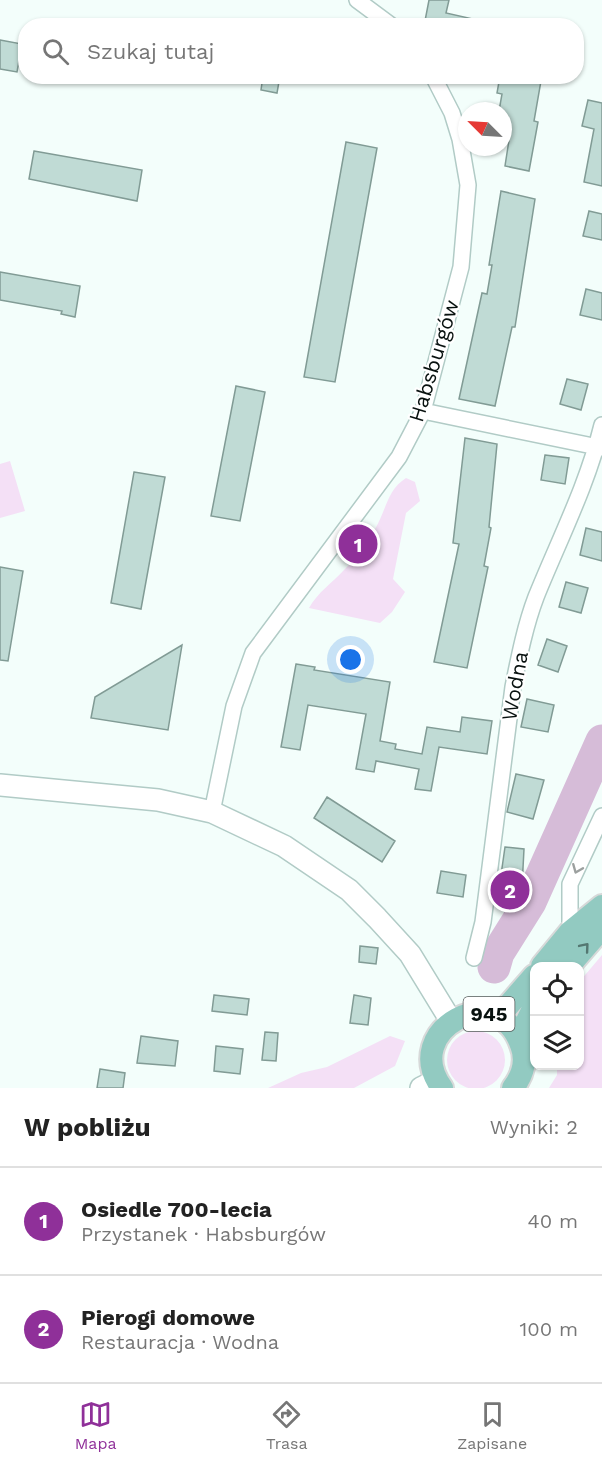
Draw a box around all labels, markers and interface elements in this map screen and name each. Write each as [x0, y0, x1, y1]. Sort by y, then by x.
search box [18, 18, 584, 84]
icon: search [39, 35, 72, 68]
text: Szukaj tutaj [87, 39, 214, 64]
north arrow [458, 102, 512, 156]
street label: Habsburgów [403, 297, 464, 425]
pin: 1 [338, 522, 378, 566]
your location [336, 645, 365, 674]
street label: Wodna [496, 649, 533, 723]
one-way arrow [572, 863, 584, 874]
pin: 2 [490, 868, 530, 912]
one-way arrow [578, 943, 589, 954]
map controls [530, 962, 584, 1070]
button: locate [530, 962, 584, 1016]
road number: 945 [464, 997, 514, 1031]
button: layers [530, 1016, 584, 1070]
text: W pobliżu [24, 1112, 151, 1142]
text: Wyniki: 2 [490, 1115, 578, 1139]
text: Osiedle 700-lecia [81, 1197, 272, 1222]
text: 1 [39, 1209, 48, 1233]
text: 40 m [527, 1209, 578, 1233]
text: Przystanek · Habsburgów [81, 1222, 326, 1246]
text: Pierogi domowe [81, 1305, 255, 1330]
text: 2 [38, 1317, 49, 1341]
text: 100 m [519, 1317, 578, 1341]
text: Restauracja · Wodna [81, 1330, 279, 1354]
tab: Mapa [75, 1398, 117, 1453]
tab: Trasa [266, 1398, 308, 1453]
tab: Zapisane [457, 1398, 527, 1453]

